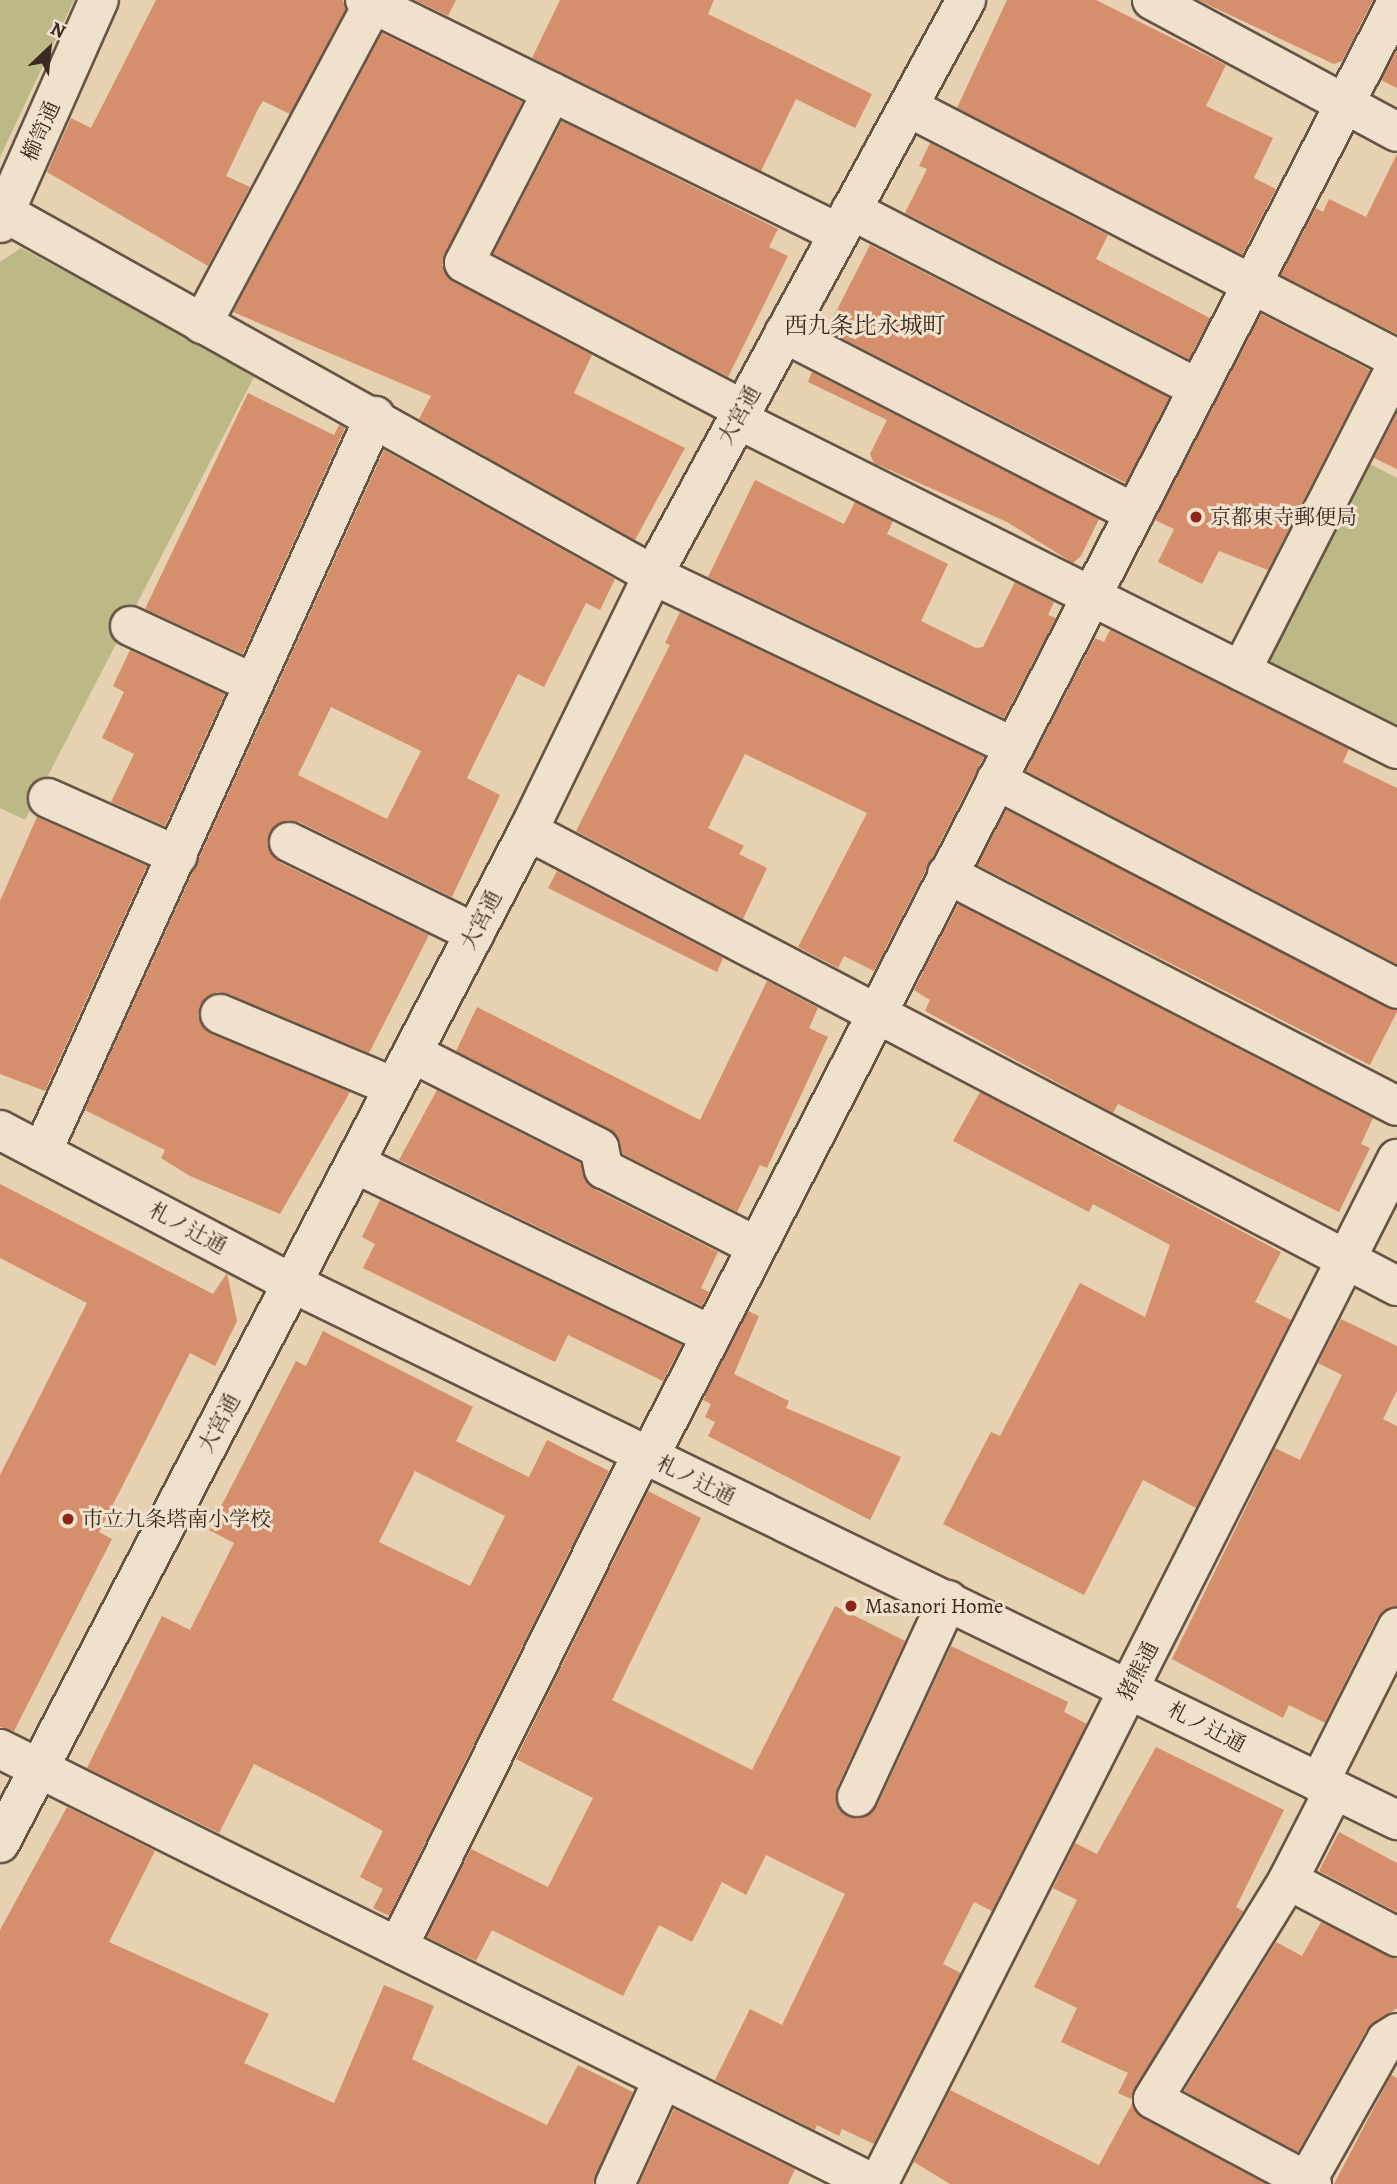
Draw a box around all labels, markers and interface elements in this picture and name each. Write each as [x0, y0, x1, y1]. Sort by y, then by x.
north arrow [14, 14, 84, 84]
text: N [46, 15, 70, 45]
street label: 櫛笥通 [17, 97, 65, 165]
district label: 西九条比永城町 [785, 312, 945, 340]
street label: 大宮通 [713, 381, 765, 449]
place label: 京都東寺郵便局 [1210, 504, 1357, 530]
marker: 京都東寺郵便局 [1188, 509, 1204, 525]
street label: 大宮通 [455, 886, 507, 954]
street label: 札ノ辻通 [145, 1197, 231, 1259]
street label: 大宮通 [193, 1389, 245, 1457]
street label: 札ノ辻通 [653, 1450, 739, 1510]
place label: 市立九条塔南小学校 [82, 1506, 271, 1532]
marker: 市立九条塔南小学校 [60, 1511, 76, 1527]
place label: Masanori Home [865, 1593, 1003, 1619]
marker: Masanori Home [843, 1598, 859, 1614]
street label: 猪熊通 [1112, 1637, 1164, 1705]
street label: 札ノ辻通 [1164, 1697, 1250, 1757]

